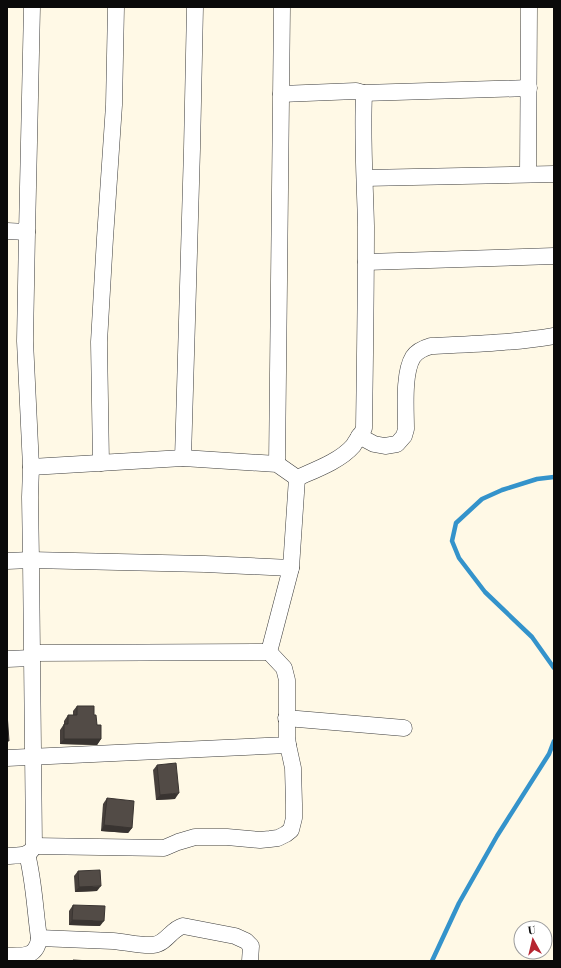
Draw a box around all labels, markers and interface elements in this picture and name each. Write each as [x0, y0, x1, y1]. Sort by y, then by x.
north arrow [513, 920, 553, 960]
text: U [527, 922, 537, 938]

